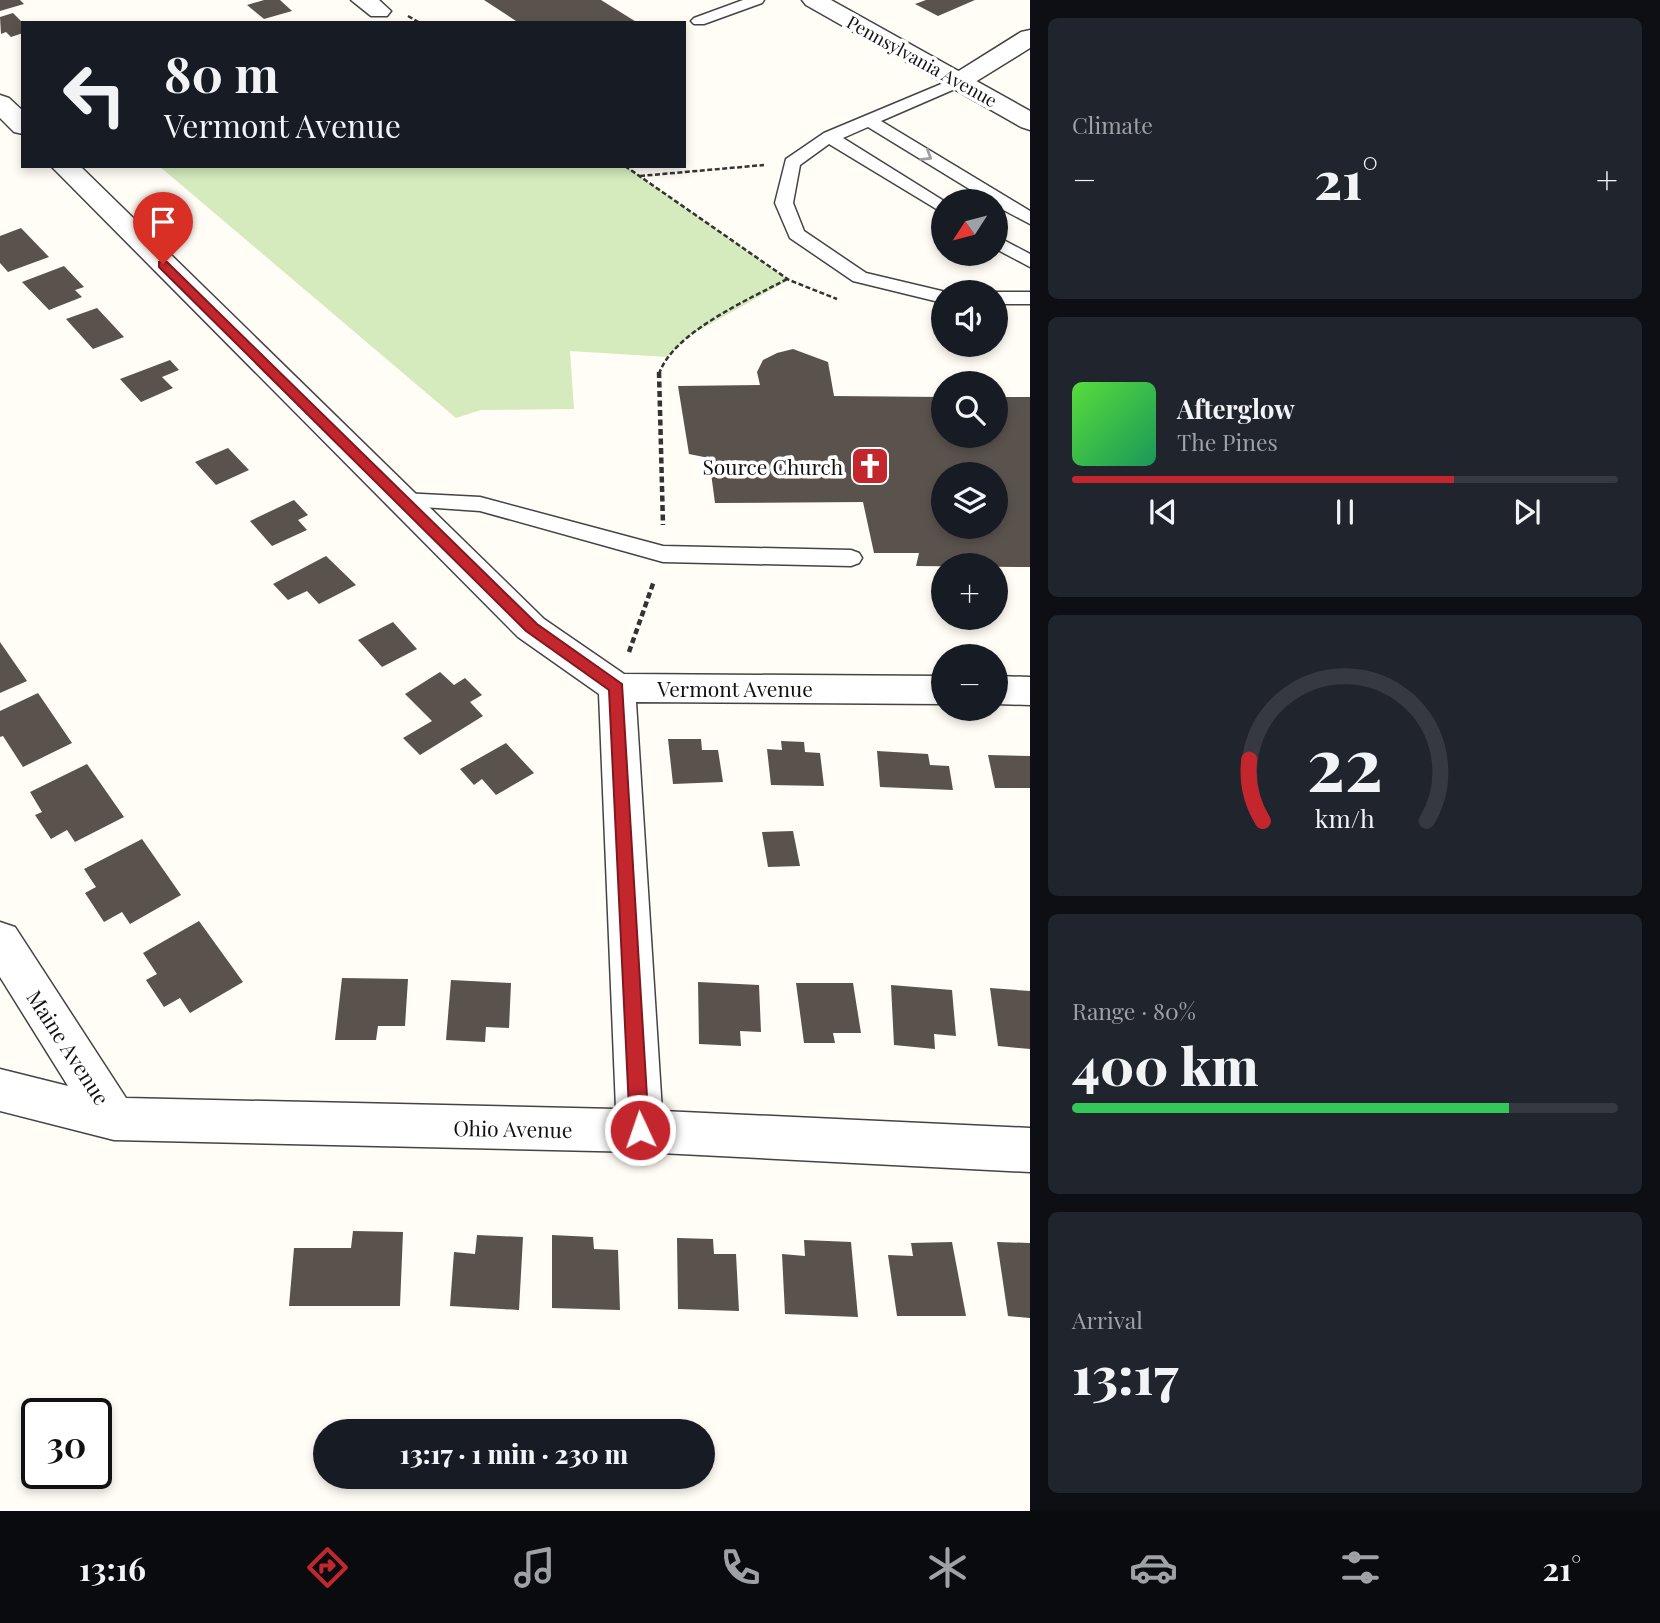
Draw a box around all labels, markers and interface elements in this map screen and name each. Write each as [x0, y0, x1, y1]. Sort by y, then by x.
street label: Pennsylvania Avenue [843, 10, 1001, 112]
text: 80 m [164, 40, 279, 105]
icon: left [49, 49, 140, 140]
text: Vermont Avenue [164, 103, 401, 146]
text: Climate [1072, 109, 1153, 140]
text: 21° [1314, 144, 1378, 213]
one-way arrow [920, 148, 933, 161]
text: − [1072, 153, 1097, 204]
text: + [1596, 153, 1618, 204]
north arrow [931, 189, 1008, 266]
map controls [931, 189, 1008, 721]
pin [133, 192, 193, 264]
icon: arrive [144, 203, 182, 241]
button: sound [931, 280, 1008, 357]
button: search [931, 371, 1008, 448]
text: Afterglow [1177, 391, 1295, 426]
text: The Pines [1177, 426, 1278, 457]
church icon: Source Church [849, 445, 891, 487]
place label: Source Church [702, 452, 844, 480]
button: layers [931, 462, 1008, 539]
icon: previous [1144, 493, 1182, 531]
icon: pause [1326, 493, 1364, 531]
icon: next [1508, 493, 1546, 531]
button: + [931, 553, 1008, 630]
button: − [931, 644, 1008, 721]
street label: Vermont Avenue [656, 674, 813, 702]
text: 22 [1307, 713, 1383, 810]
text: km/h [1315, 801, 1375, 834]
street label: Maine Avenue [21, 984, 117, 1110]
text: Range · 80% [1072, 995, 1196, 1026]
text: 400 km [1072, 1030, 1259, 1099]
position arrow [603, 1093, 677, 1167]
street label: Ohio Avenue [453, 1113, 573, 1143]
text: Arrival [1072, 1304, 1143, 1335]
text: 13:17 [1072, 1339, 1178, 1408]
speed limit sign: 30 [21, 1398, 112, 1489]
text: 13:17 · 1 min · 230 m [400, 1436, 628, 1471]
icon: directions [303, 1543, 352, 1592]
icon: music [510, 1543, 559, 1592]
icon: phone [716, 1543, 765, 1592]
icon: climate [923, 1543, 972, 1592]
icon: car [1129, 1543, 1178, 1592]
icon: filters [1336, 1543, 1385, 1592]
text: 13:16 [79, 1546, 146, 1589]
text: 21° [1542, 1546, 1581, 1589]

